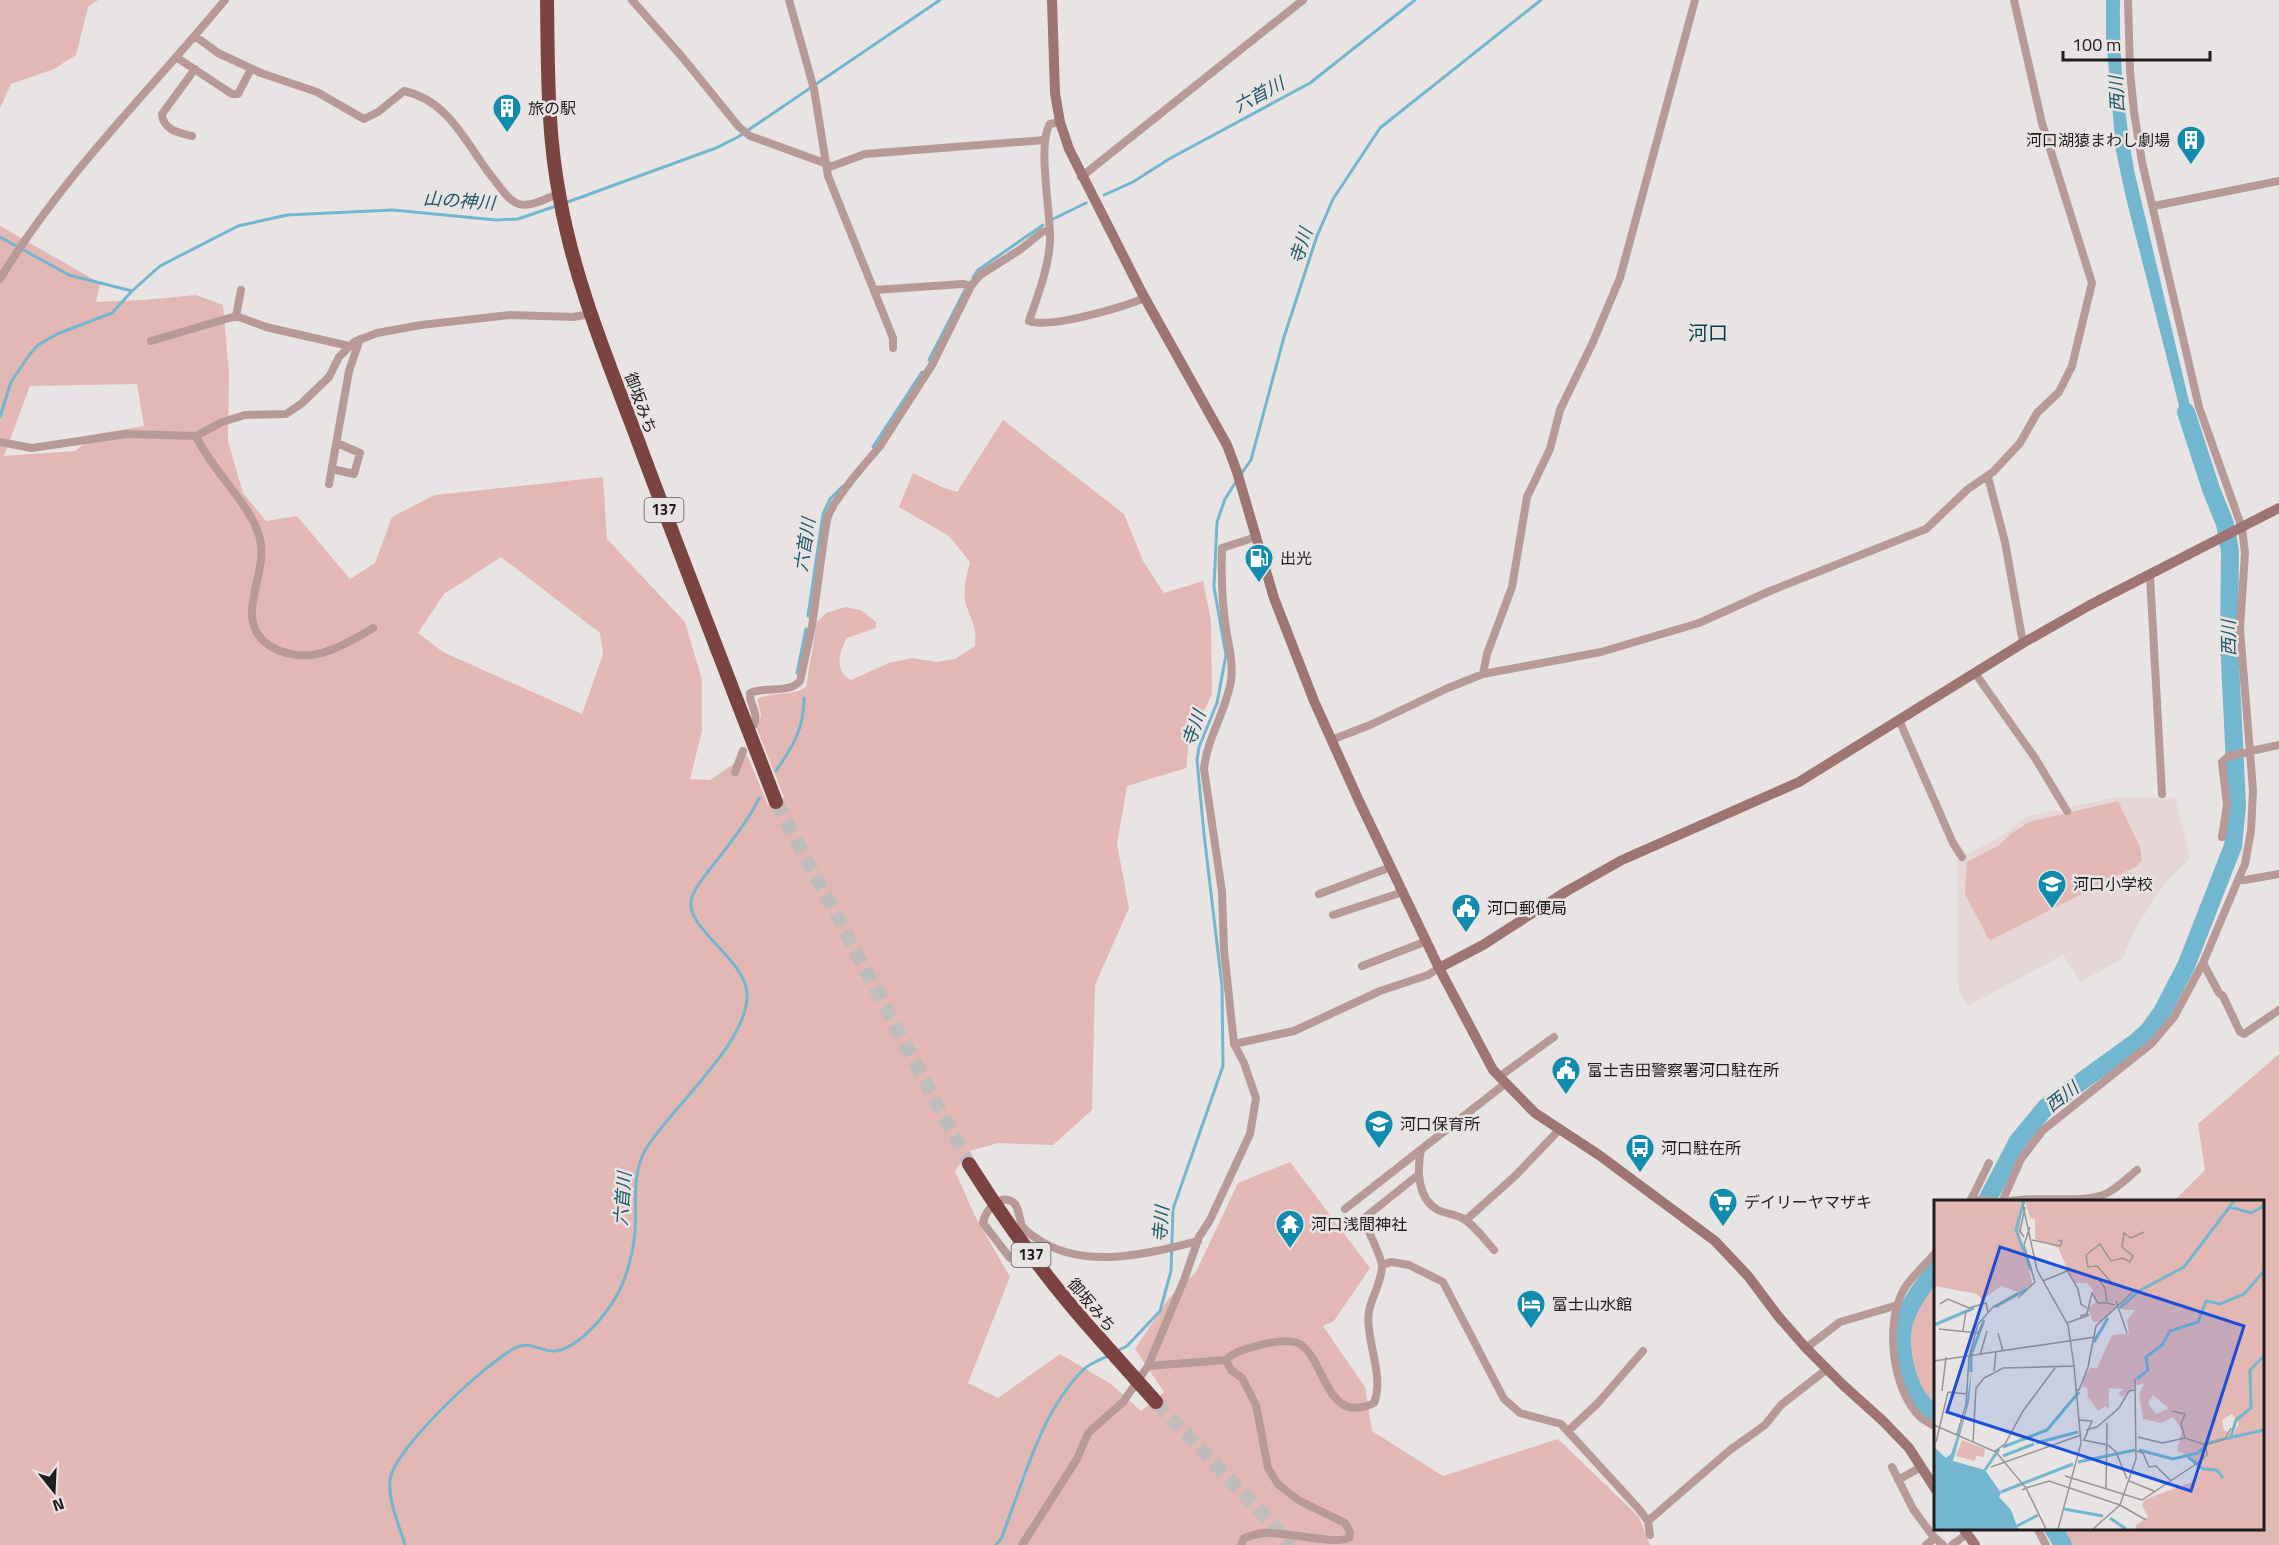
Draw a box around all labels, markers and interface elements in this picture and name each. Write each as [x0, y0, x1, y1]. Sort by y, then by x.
scale bar [2063, 24, 2210, 62]
text: 100 m [2072, 31, 2121, 58]
water label: 六首川 [1229, 69, 1291, 119]
water label: 西川 [2102, 73, 2131, 113]
building icon: 旅の駅 [491, 92, 523, 134]
place label: 旅の駅 [528, 96, 576, 120]
building icon: 河口湖猿まわし劇場 [2175, 124, 2207, 166]
place label: 河口湖猿まわし劇場 [2026, 128, 2170, 152]
water label: 山の神川 [422, 185, 498, 217]
water label: 寺川 [1282, 223, 1320, 267]
district label: 河口 [1688, 317, 1728, 348]
street label: 御坂みち [619, 369, 663, 437]
road number: 137 [644, 498, 684, 522]
water label: 六首川 [787, 514, 822, 574]
fuel station icon: 出光 [1243, 542, 1275, 584]
place label: 出光 [1280, 546, 1312, 570]
water label: 西川 [2215, 618, 2242, 656]
water label: 寺川 [1175, 705, 1213, 749]
school or university icon: 河口小学校 [2036, 868, 2068, 910]
place label: 河口小学校 [2073, 872, 2153, 896]
public building icon: 河口郵便局 [1450, 892, 1482, 934]
place label: 河口郵便局 [1487, 896, 1567, 920]
public building icon: 富士吉田警察署河口駐在所 [1550, 1054, 1582, 1096]
place label: 富士吉田警察署河口駐在所 [1587, 1058, 1779, 1082]
water label: 西川 [2039, 1074, 2086, 1118]
school or university icon: 河口保育所 [1363, 1108, 1395, 1150]
place label: 河口保育所 [1400, 1112, 1480, 1136]
bus stop icon: 河口駐在所 [1624, 1132, 1656, 1174]
place label: 河口駐在所 [1661, 1136, 1741, 1160]
water label: 六首川 [607, 1169, 638, 1227]
supermarket icon: デイリーヤマザキ [1707, 1186, 1739, 1228]
place label: デイリーヤマザキ [1744, 1190, 1872, 1214]
inset map [1934, 1200, 2264, 1530]
water label: 寺川 [1145, 1203, 1176, 1243]
temple icon: 河口浅間神社 [1274, 1208, 1306, 1250]
place label: 河口浅間神社 [1311, 1212, 1407, 1236]
road number: 137 [1012, 1243, 1050, 1267]
street label: 御坂みち [1062, 1273, 1122, 1337]
hotel icon: 富士山水館 [1515, 1288, 1547, 1330]
place label: 富士山水館 [1552, 1292, 1632, 1316]
north arrow [24, 1461, 84, 1521]
text: N [50, 1492, 68, 1518]

